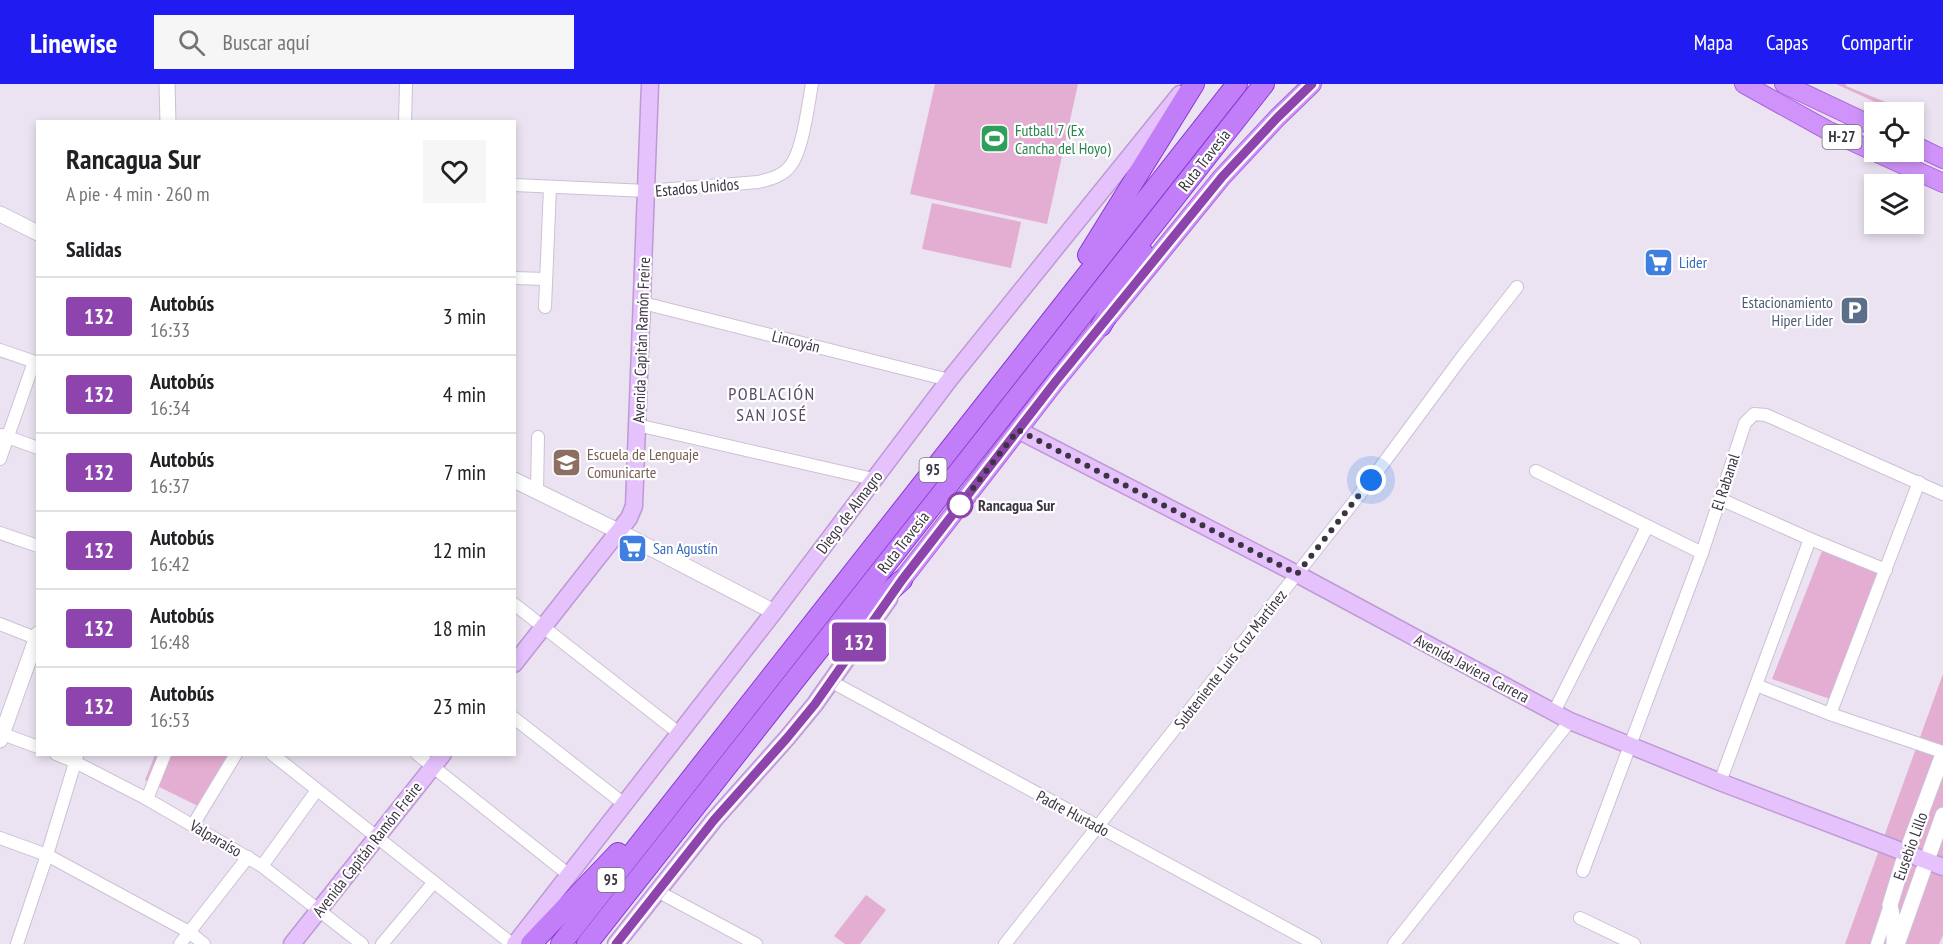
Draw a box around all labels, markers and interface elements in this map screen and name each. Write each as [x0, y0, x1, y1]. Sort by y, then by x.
search box [154, 15, 574, 69]
text: Linewise [30, 24, 118, 61]
icon: search [175, 26, 208, 59]
text: Buscar aquí [223, 28, 310, 56]
text: Mapa [1694, 29, 1733, 56]
text: Capas [1766, 29, 1808, 56]
text: Compartir [1841, 29, 1913, 56]
map controls [1864, 102, 1924, 234]
button: locate [1864, 102, 1924, 162]
place label: Futball 7 (Ex Cancha del Hoyo) [1015, 120, 1111, 158]
sports icon: Futball 7 (Ex Cancha del Hoyo) [978, 123, 1010, 155]
street label: Ruta Travesía [1174, 125, 1234, 195]
road number: H-27 [1822, 125, 1862, 149]
text: Rancagua Sur [66, 140, 201, 177]
button: heart [423, 140, 486, 203]
street label: Estados Unidos [654, 173, 740, 201]
button: layers [1864, 174, 1924, 234]
text: A pie · 4 min · 260 m [66, 181, 209, 207]
text: Salidas [66, 235, 122, 263]
supermarket icon: Lider [1642, 246, 1674, 278]
place label: Lider [1679, 252, 1708, 272]
street label: Avenida Capitán Ramón Freire [628, 257, 654, 423]
text: Autobús [150, 289, 214, 317]
place label: Estacionamiento Hiper Lider [1742, 292, 1834, 330]
parking icon: Estacionamiento Hiper Lider [1838, 295, 1870, 327]
text: 3 min [443, 302, 486, 330]
text: 132 [84, 303, 114, 330]
text: 16:33 [150, 317, 190, 343]
street label: Lincoyán [770, 325, 822, 357]
text: Autobús [150, 367, 214, 395]
text: 4 min [443, 380, 486, 408]
text: 132 [84, 381, 114, 408]
district label: POBLACIÓN SAN JOSÉ [728, 382, 816, 426]
text: 16:34 [150, 395, 190, 421]
place label: Escuela de Lenguaje Comunicarte [587, 444, 699, 482]
text: Autobús [150, 445, 214, 473]
school or university icon: Escuela de Lenguaje Comunicarte [550, 447, 582, 479]
street label: El Rabanal [1706, 451, 1744, 513]
text: 7 min [444, 458, 486, 486]
road number: 95 [920, 458, 946, 482]
text: 132 [84, 459, 114, 486]
your location [1356, 465, 1386, 495]
street label: Diego de Almagro [811, 467, 887, 557]
text: 16:37 [150, 473, 190, 499]
marker: Rancagua Sur [947, 492, 973, 518]
place label: Rancagua Sur [978, 495, 1055, 515]
street label: Ruta Travesía [873, 507, 933, 577]
text: Autobús [150, 523, 214, 551]
supermarket icon: San Agustín [616, 532, 648, 564]
text: 12 min [433, 536, 486, 564]
text: 132 [84, 537, 114, 564]
place label: San Agustín [653, 538, 718, 558]
text: 16:42 [150, 551, 190, 577]
street label: Subteniente Luis Cruz Martínez [1169, 585, 1291, 733]
text: Autobús [150, 601, 214, 629]
text: 18 min [433, 614, 486, 642]
text: 132 [84, 615, 114, 642]
line badge: 132 [824, 622, 894, 662]
text: 16:48 [150, 629, 190, 655]
text: 132 [844, 629, 874, 656]
street label: Avenida Javiera Carrera [1411, 629, 1533, 707]
text: Autobús [150, 679, 214, 707]
text: 23 min [433, 692, 486, 720]
text: 132 [84, 693, 114, 720]
text: 16:53 [150, 707, 190, 733]
street label: Avenida Capitán Ramón Freire [308, 777, 426, 921]
street label: Padre Hurtado [1033, 786, 1113, 841]
street label: Eusebio Lillo [1888, 809, 1932, 883]
street label: Valparaíso [186, 815, 246, 861]
road number: 95 [598, 868, 624, 892]

